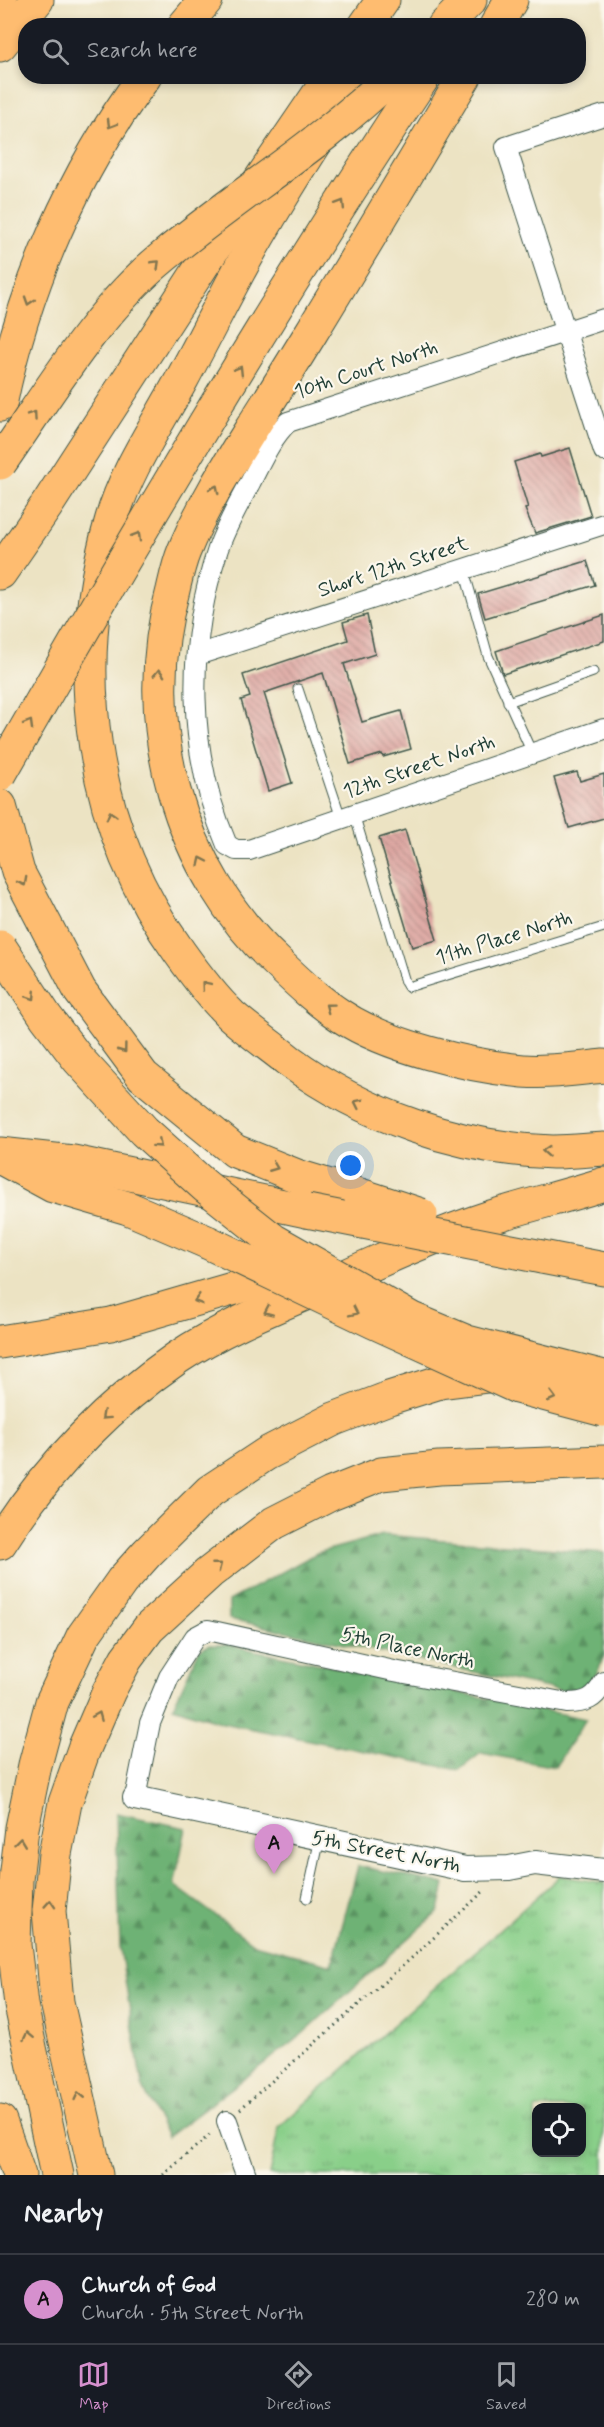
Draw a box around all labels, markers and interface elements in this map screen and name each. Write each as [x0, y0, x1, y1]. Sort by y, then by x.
search box [18, 18, 586, 84]
icon: search [39, 35, 72, 68]
text: Search here [87, 37, 198, 65]
one-way arrow [107, 118, 118, 128]
one-way arrow [334, 200, 345, 211]
one-way arrow [148, 260, 159, 271]
one-way arrow [23, 295, 36, 306]
street label: 10th Court North [291, 334, 441, 406]
one-way arrow [231, 366, 243, 376]
one-way arrow [26, 411, 37, 422]
one-way arrow [208, 484, 219, 495]
street label: Short 12th Street [314, 529, 472, 604]
one-way arrow [129, 532, 141, 542]
one-way arrow [153, 669, 165, 678]
one-way arrow [22, 720, 33, 730]
street label: 12th Street North [339, 728, 499, 806]
one-way arrow [106, 810, 118, 821]
one-way arrow [198, 857, 210, 868]
one-way arrow [16, 875, 27, 886]
street label: 11th Place North [432, 904, 576, 972]
one-way arrow [201, 981, 212, 992]
one-way arrow [25, 989, 36, 1000]
one-way arrow [324, 1003, 335, 1014]
one-way arrow [115, 1042, 126, 1053]
one-way arrow [354, 1098, 365, 1110]
one-way arrow [151, 1137, 162, 1148]
one-way arrow [541, 1145, 550, 1158]
your location [336, 1151, 365, 1180]
one-way arrow [268, 1160, 279, 1172]
one-way arrow [193, 1292, 203, 1305]
one-way arrow [263, 1303, 274, 1315]
one-way arrow [347, 1305, 358, 1317]
one-way arrow [547, 1389, 557, 1402]
one-way arrow [101, 1409, 112, 1420]
one-way arrow [211, 1563, 222, 1574]
street label: 5th Place North [339, 1620, 477, 1676]
one-way arrow [91, 1712, 103, 1723]
pin: A [254, 1824, 294, 1874]
street label: 5th Street North [309, 1824, 463, 1880]
one-way arrow [14, 1837, 26, 1847]
one-way arrow [43, 1899, 56, 1909]
one-way arrow [22, 2031, 35, 2041]
one-way arrow [74, 2091, 87, 2101]
map controls [532, 2103, 586, 2157]
button: locate [532, 2103, 586, 2157]
text: Nearby [24, 2197, 103, 2231]
text: Church of God [81, 2272, 216, 2300]
text: A [37, 2286, 50, 2313]
text: 280 m [526, 2286, 580, 2313]
text: Church · 5th Street North [81, 2300, 304, 2327]
tab: Map [77, 2358, 110, 2415]
tab: Directions [265, 2358, 331, 2415]
tab: Saved [486, 2358, 527, 2415]

